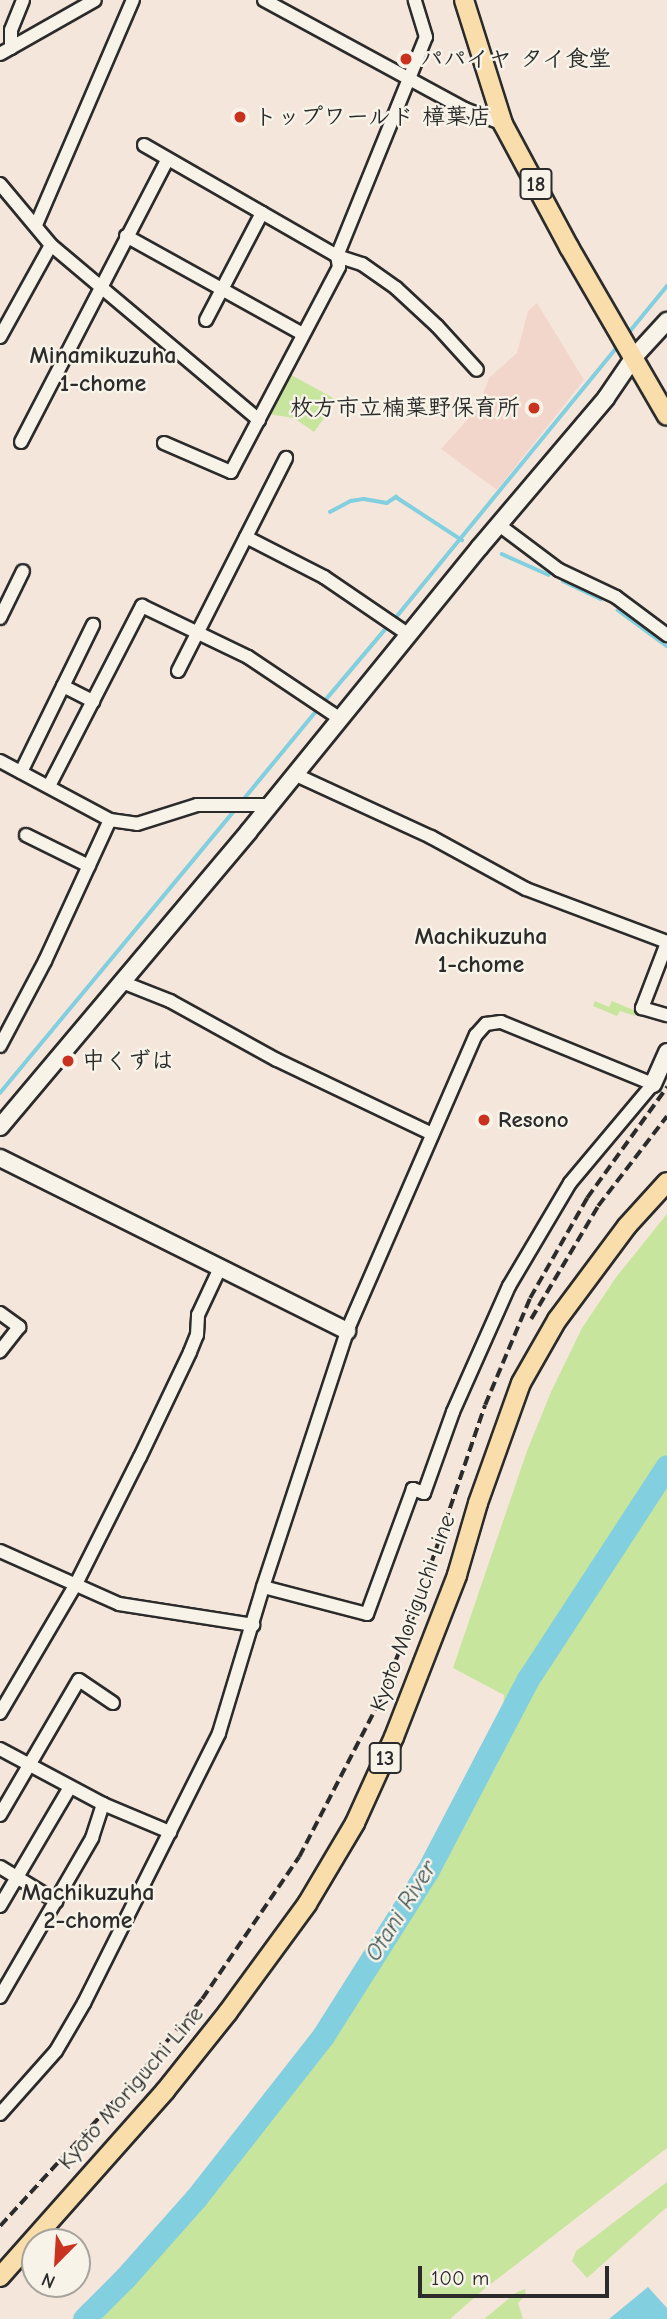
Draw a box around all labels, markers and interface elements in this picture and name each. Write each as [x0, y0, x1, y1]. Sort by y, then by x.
place label: パパイヤ タイ食堂 [420, 45, 612, 73]
marker: パパイヤ タイ食堂 [398, 51, 414, 67]
place label: トップワールド 樟葉店 [254, 103, 492, 131]
marker: トップワールド 樟葉店 [232, 109, 248, 125]
road number: 18 [518, 166, 554, 202]
district label: Minamikuzuha 1-chome [29, 342, 177, 398]
place label: 枚方市立楠葉野保育所 [290, 394, 520, 422]
marker: 枚方市立楠葉野保育所 [526, 400, 542, 416]
district label: Machikuzuha 1-chome [414, 923, 548, 979]
place label: 中くずは [82, 1047, 174, 1075]
marker: 中くずは [60, 1053, 76, 1069]
place label: Resono [498, 1106, 569, 1134]
marker: Resono [476, 1112, 492, 1128]
street label: Kyoto Moriguchi Line [365, 1511, 461, 1715]
road number: 13 [368, 1740, 402, 1776]
water label: Otani River [359, 1856, 443, 1966]
district label: Machikuzuha 2-chome [21, 1879, 155, 1935]
street label: Kyoto Moriguchi Line [53, 2001, 209, 2175]
north arrow [21, 2228, 91, 2298]
scale bar [422, 2252, 613, 2296]
text: 100 m [431, 2266, 489, 2290]
text: N [38, 2268, 58, 2293]

